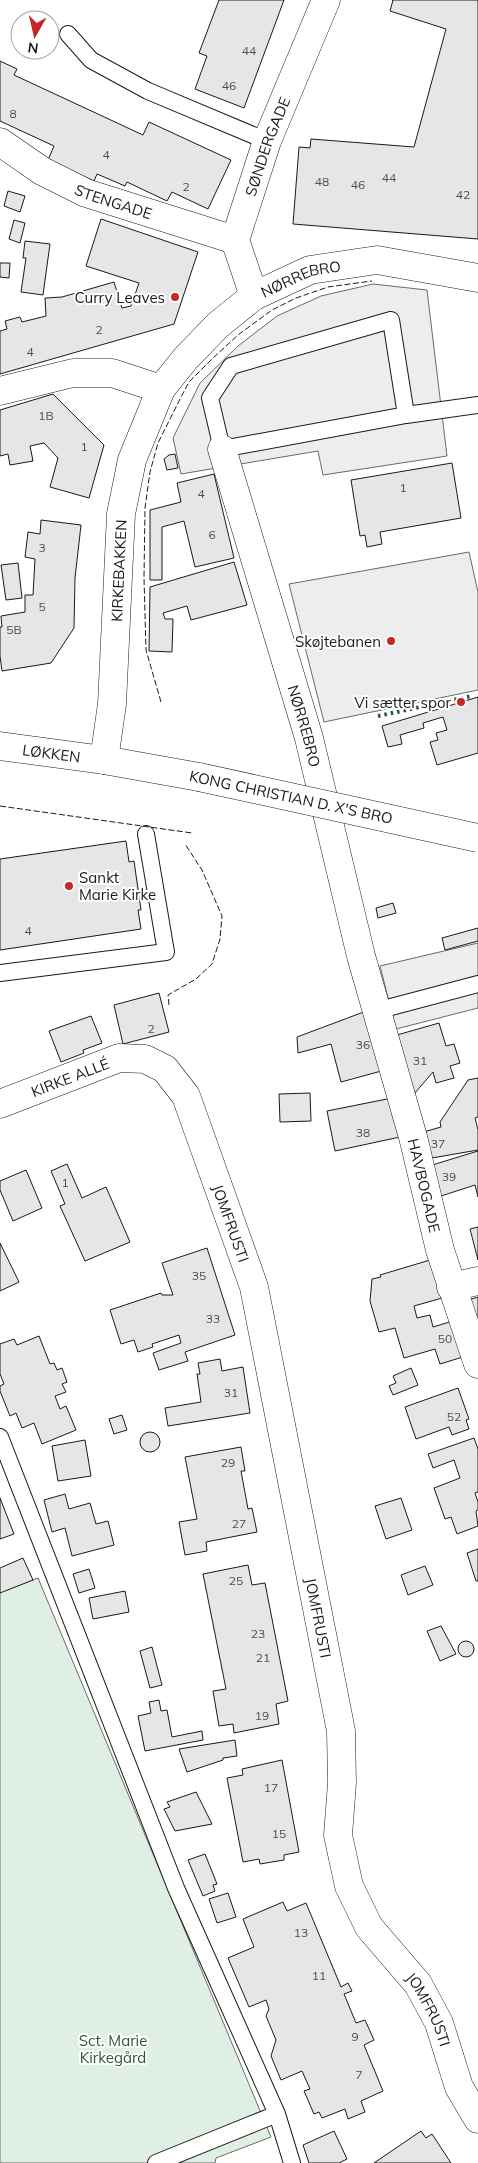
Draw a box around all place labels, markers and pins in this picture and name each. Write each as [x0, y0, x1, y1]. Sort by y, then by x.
place label: Curry Leaves [74, 288, 165, 307]
marker: Curry Leaves [169, 291, 181, 303]
place label: Skøjtebanen [295, 632, 381, 651]
marker: Skøjtebanen [385, 635, 397, 647]
place label: Vi sætter spor [354, 693, 452, 712]
marker: Vi sætter spor [455, 696, 467, 708]
place label: Sankt Marie Kirke [79, 868, 156, 904]
marker: Sankt Marie Kirke [63, 880, 75, 892]

